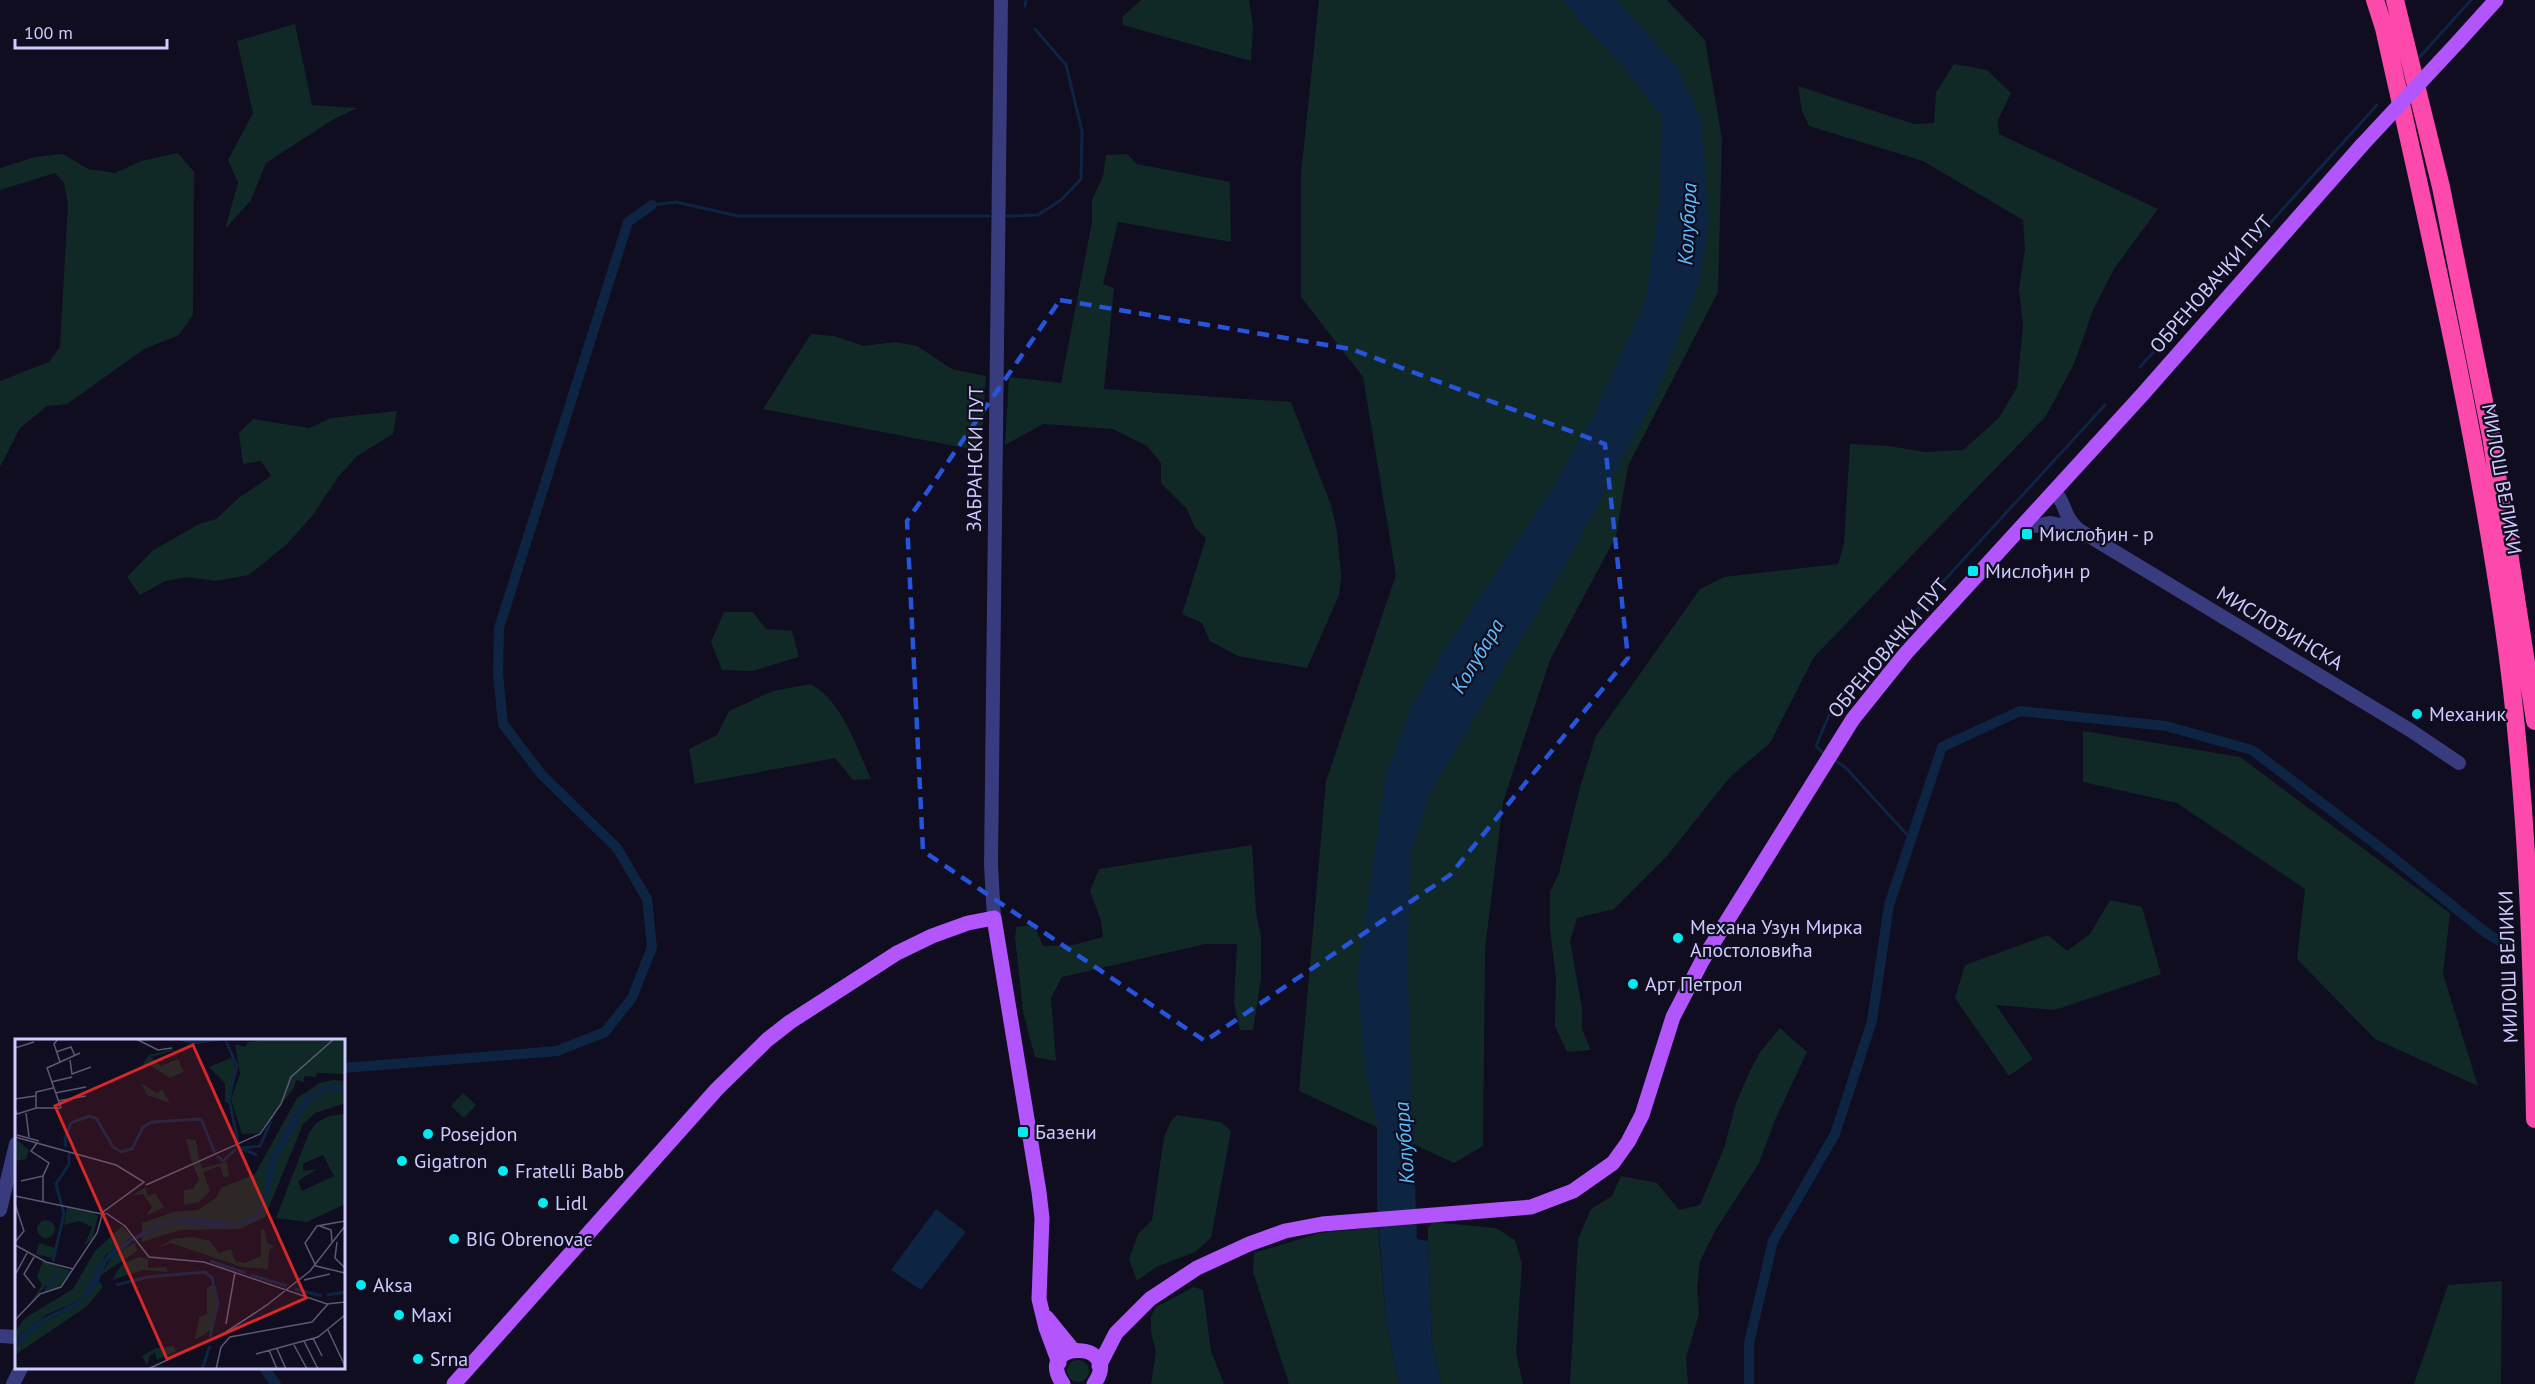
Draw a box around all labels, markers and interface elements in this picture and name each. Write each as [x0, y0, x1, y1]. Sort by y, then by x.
scale bar [15, 12, 166, 50]
text: 100 m [24, 21, 73, 44]
water label: Колубара [1671, 181, 1703, 266]
street label: ОБРЕНОВАЧКИ ПУТ [2144, 210, 2278, 358]
street label: ЗАБРАНСКИ ПУТ [961, 386, 989, 532]
street label: МИЛОШ ВЕЛИКИ [2476, 401, 2528, 557]
place label: Мислођин - р [2039, 521, 2154, 547]
marker: Мислођин - р [2020, 527, 2034, 541]
place label: Мислођин р [1985, 558, 2090, 584]
marker: Мислођин р [1966, 564, 1980, 578]
street label: ОБРЕНОВАЧКИ ПУТ [1822, 573, 1954, 723]
street label: МИСЛОЂИНСКА [2212, 580, 2348, 676]
water label: Колубара [1444, 613, 1510, 698]
place label: Механик [2429, 701, 2506, 727]
marker: Механик [2410, 707, 2424, 721]
street label: МИЛОШ ВЕЛИКИ [2492, 890, 2524, 1044]
place label: Механа Узун Мирка Апостоловића [1690, 914, 1863, 963]
marker: Механа Узун Мирка Апостоловића [1671, 931, 1685, 945]
place label: Арт Петрол [1645, 971, 1743, 997]
marker: Арт Петрол [1626, 977, 1640, 991]
inset map [15, 1039, 345, 1369]
water label: Колубара [1388, 1100, 1420, 1185]
place label: Базени [1035, 1119, 1097, 1145]
place label: Posejdon [440, 1121, 518, 1147]
marker: Базени [1016, 1125, 1030, 1139]
marker: Posejdon [421, 1127, 435, 1141]
place label: Gigatron [414, 1148, 488, 1174]
marker: Gigatron [395, 1154, 409, 1168]
place label: Fratelli Babb [515, 1158, 624, 1184]
marker: Fratelli Babb [496, 1164, 510, 1178]
place label: Lidl [555, 1190, 587, 1216]
marker: Lidl [536, 1196, 550, 1210]
place label: BIG Obrenovac [466, 1226, 593, 1252]
marker: BIG Obrenovac [447, 1232, 461, 1246]
place label: Aksa [373, 1272, 413, 1298]
marker: Aksa [354, 1278, 368, 1292]
place label: Maxi [411, 1302, 452, 1328]
marker: Maxi [392, 1308, 406, 1322]
place label: Srna [430, 1346, 468, 1372]
marker: Srna [411, 1352, 425, 1366]

